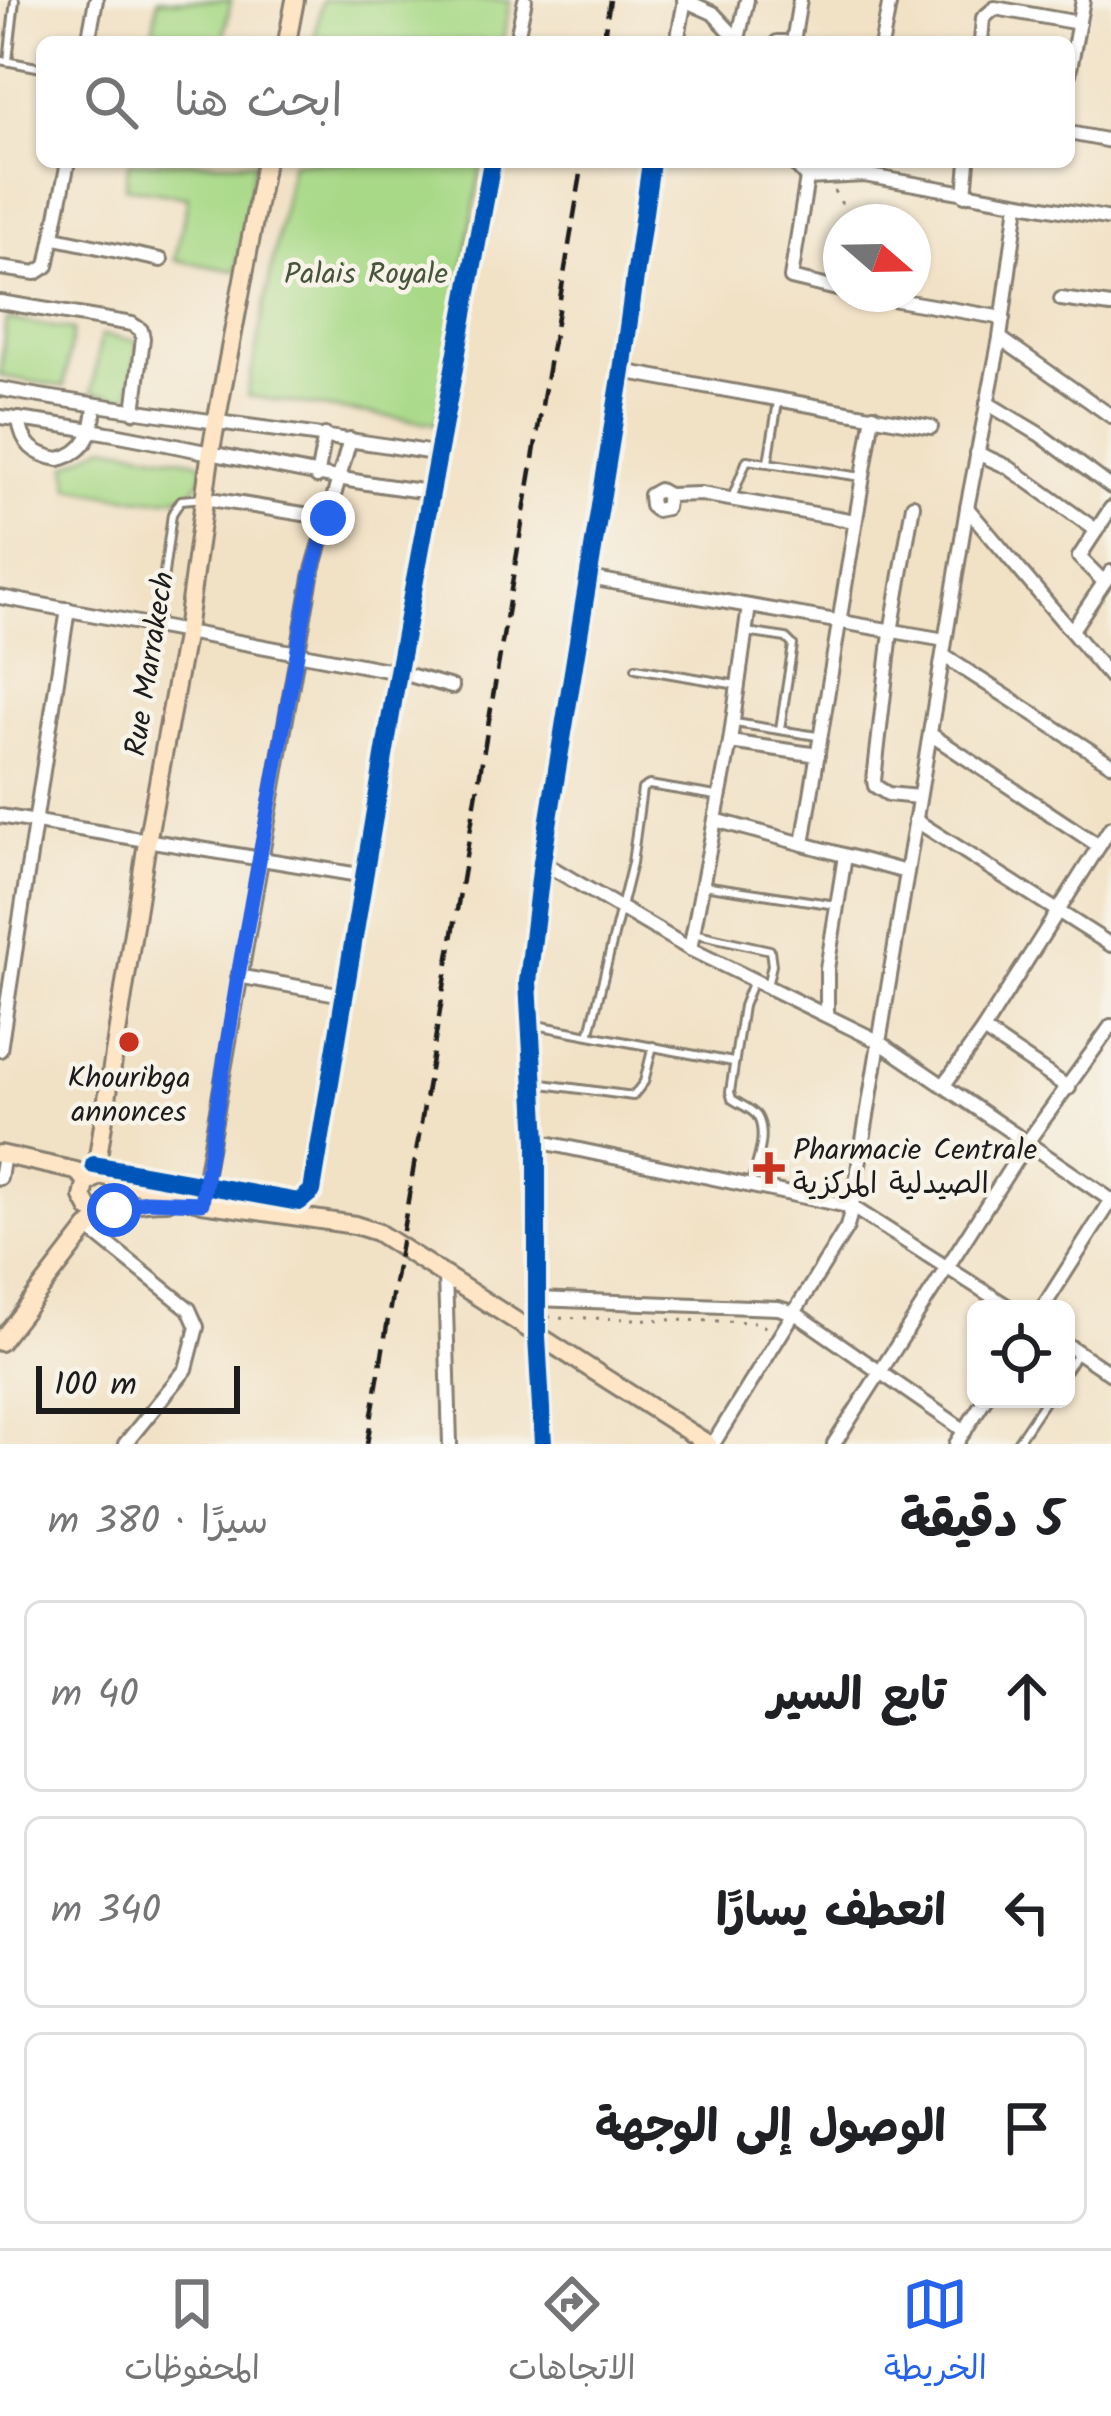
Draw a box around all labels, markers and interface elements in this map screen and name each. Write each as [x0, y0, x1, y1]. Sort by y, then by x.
search box [36, 36, 1075, 168]
text: ابحث هنا [174, 67, 342, 139]
icon: search [78, 69, 144, 135]
north arrow [823, 204, 931, 312]
park label: Palais Royale [284, 251, 448, 299]
route end [301, 491, 355, 545]
street label: Rue Marrakech [113, 568, 189, 760]
marker: Khouribga annonces [116, 1029, 142, 1055]
place label: Khouribga annonces [68, 1055, 190, 1137]
place label: Pharmacie Centrale الصيدلية المركزية [793, 1127, 1037, 1209]
marker: Pharmacie Centrale الصيدلية المركزية [756, 1155, 782, 1181]
route start [87, 1183, 141, 1237]
map controls [967, 1300, 1075, 1408]
button: locate [967, 1300, 1075, 1408]
scale bar [36, 1360, 240, 1413]
text: 100 m [54, 1360, 137, 1413]
text: 5 دقيقة [900, 1482, 1063, 1563]
text: سيرًا · 380 m [48, 1492, 268, 1554]
text: تابع السير [768, 1661, 946, 1733]
icon: ahead [994, 1663, 1060, 1729]
text: 40 m [51, 1665, 139, 1727]
text: انعطف يسارًا [716, 1877, 946, 1949]
icon: left [994, 1879, 1060, 1945]
text: 340 m [51, 1881, 161, 1943]
text: الوصول إلى الوجهة [595, 2093, 946, 2165]
icon: arrive [994, 2095, 1060, 2161]
tab: المحفوظات [124, 2271, 260, 2397]
tab: الاتجاهات [508, 2271, 636, 2397]
tab: الخريطة [884, 2271, 987, 2397]

